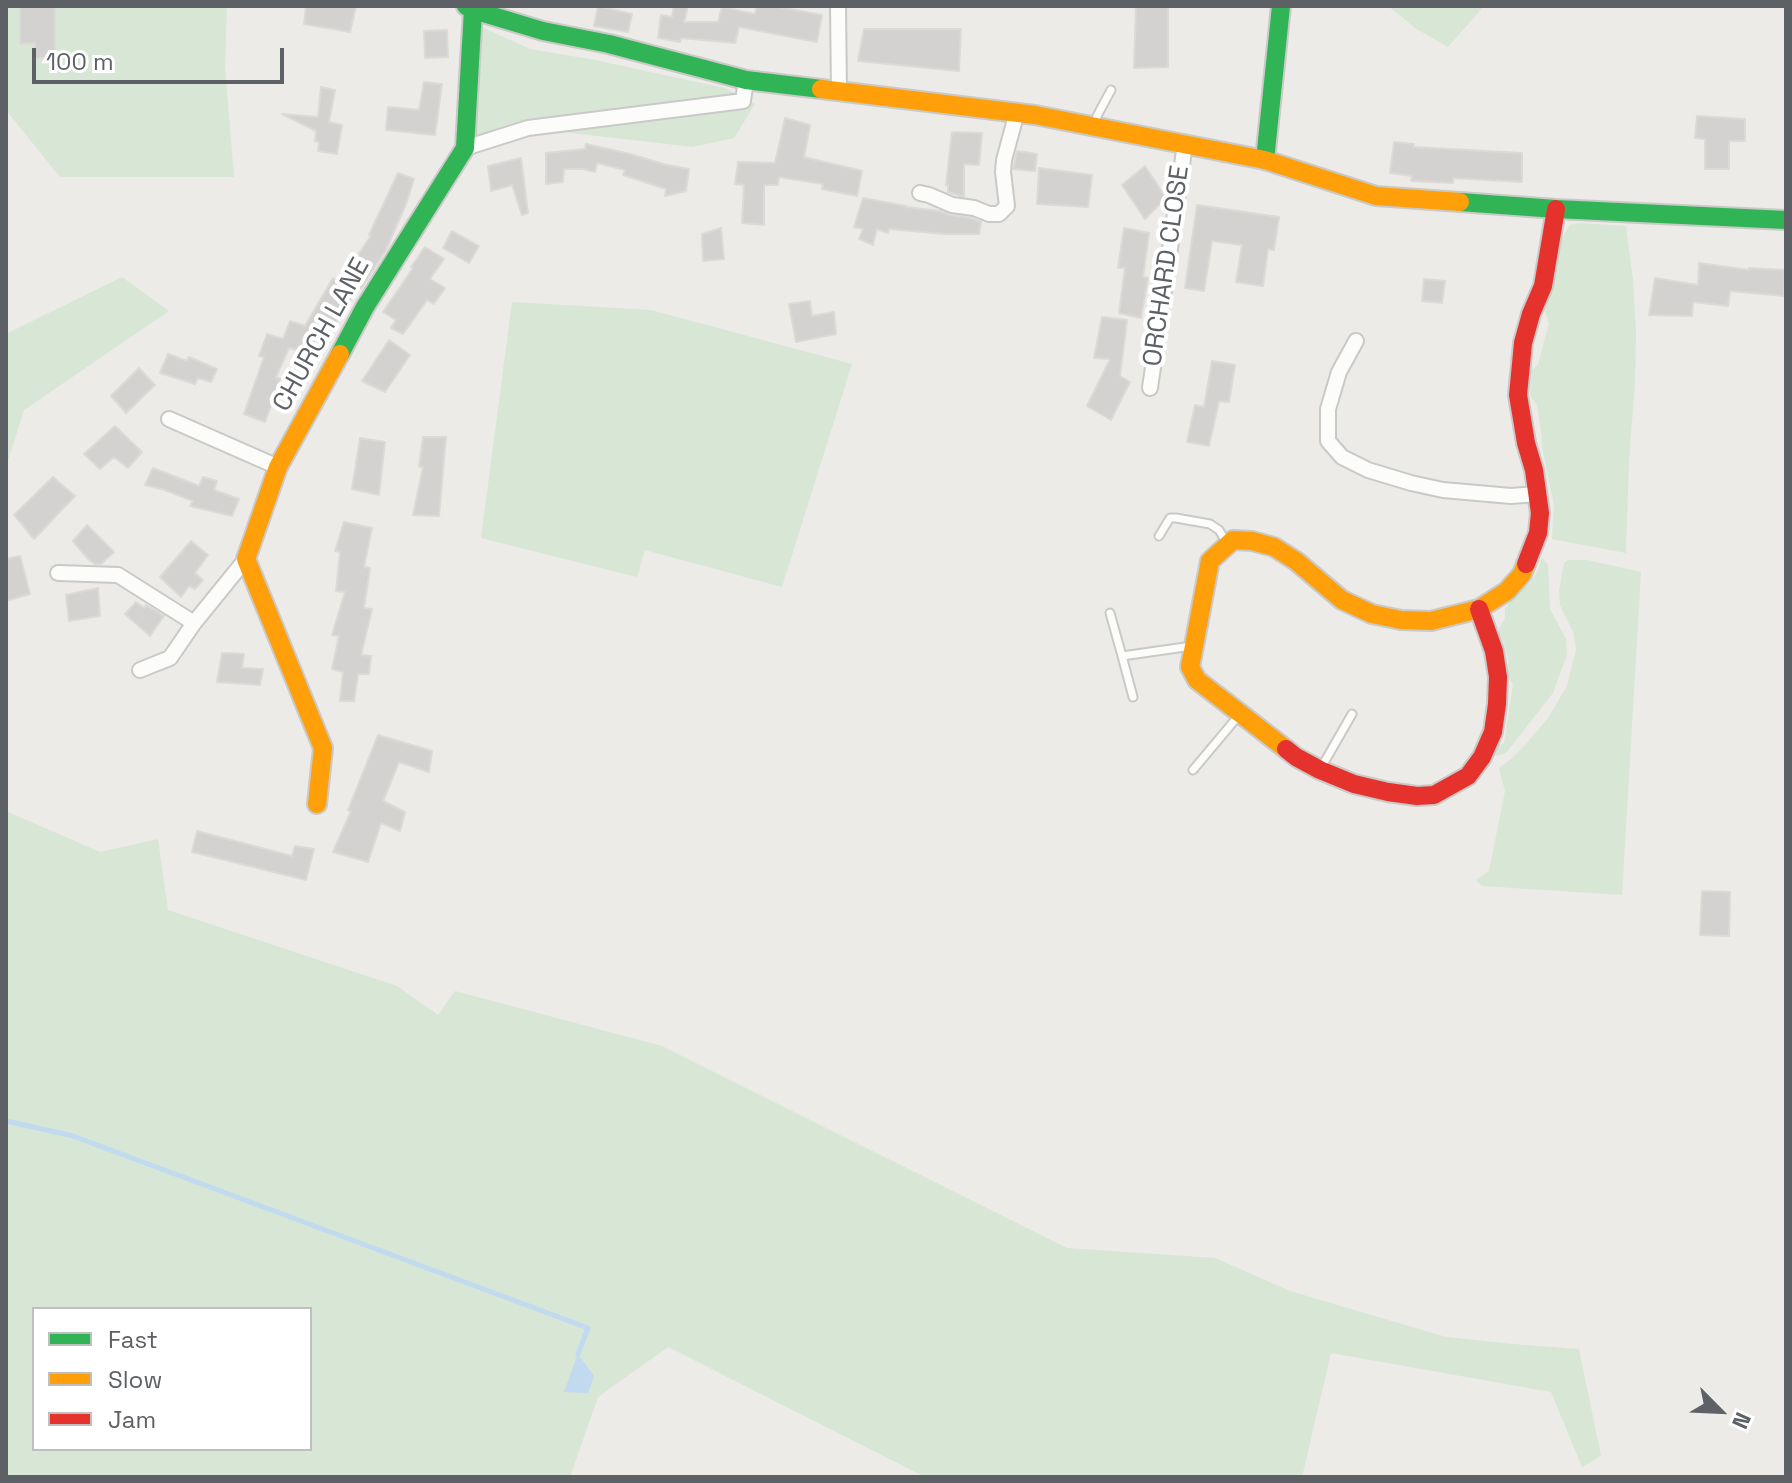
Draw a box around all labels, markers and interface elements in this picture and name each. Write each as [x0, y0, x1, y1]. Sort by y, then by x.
scale bar [36, 32, 288, 82]
text: 100 m [46, 46, 114, 77]
street label: ORCHARD CLOSE [1137, 164, 1197, 368]
street label: CHURCH LANE [267, 253, 377, 417]
legend [32, 1307, 312, 1451]
text: Fast [108, 1324, 158, 1355]
text: Slow [108, 1364, 162, 1395]
north arrow [1680, 1371, 1760, 1451]
text: Jam [108, 1404, 156, 1435]
text: N [1726, 1408, 1758, 1433]

